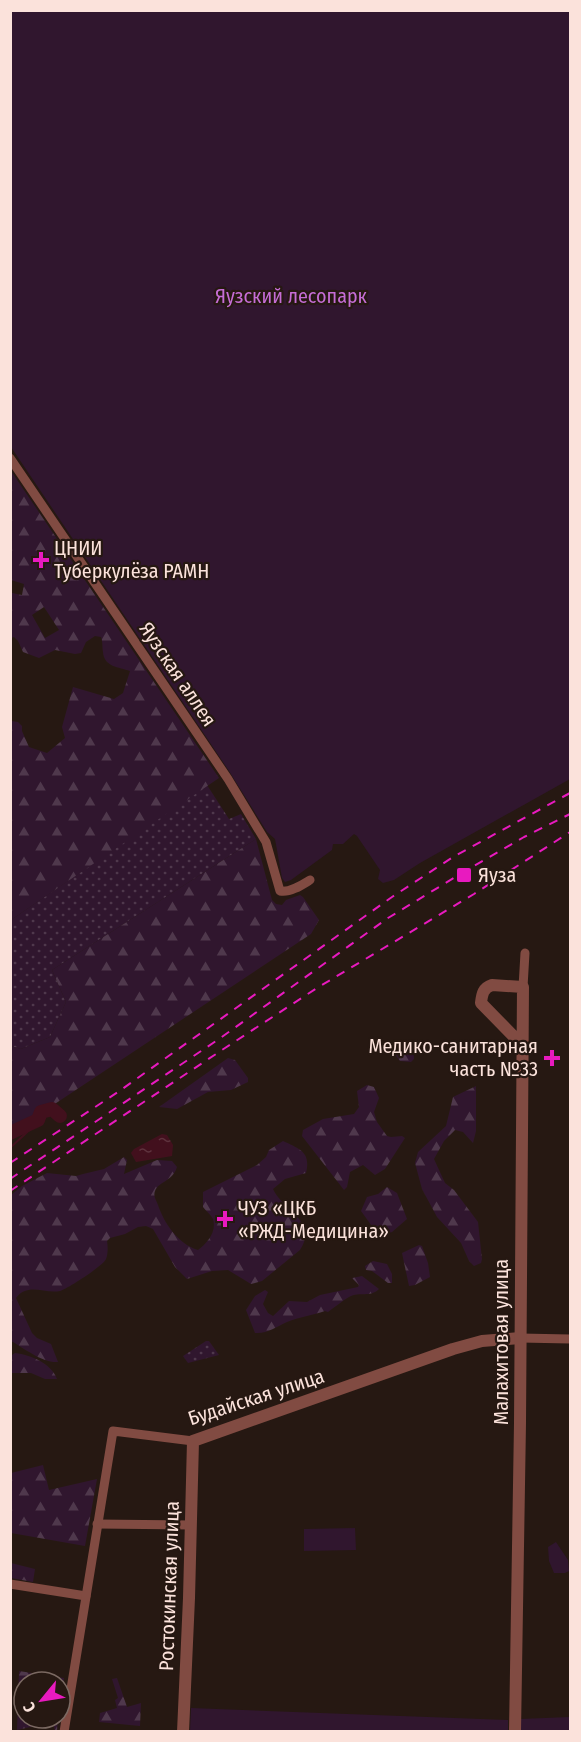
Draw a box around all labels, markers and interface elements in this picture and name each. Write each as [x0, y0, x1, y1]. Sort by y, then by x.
park label: Яузский лесопарк [215, 284, 368, 308]
place label: ЦНИИ Туберкулёза РАМН [54, 536, 209, 583]
marker: ЦНИИ Туберкулёза РАМН [32, 551, 50, 569]
street label: Яузская аллея [134, 617, 222, 731]
place label: Яуза [478, 863, 516, 887]
marker: Яуза [455, 866, 473, 884]
place label: Медико-санитарная часть №33 [368, 1034, 538, 1081]
marker: Медико-санитарная часть №33 [543, 1049, 561, 1067]
place label: ЧУЗ «ЦКБ «РЖД-Медицина» [238, 1196, 389, 1243]
marker: ЧУЗ «ЦКБ «РЖД-Медицина» [216, 1210, 234, 1228]
street label: Малахитовая улица [489, 1259, 513, 1425]
street label: Будайская улица [185, 1364, 327, 1430]
street label: Ростокинская улица [154, 1501, 184, 1671]
north arrow [12, 1670, 72, 1730]
text: С [19, 1698, 40, 1716]

